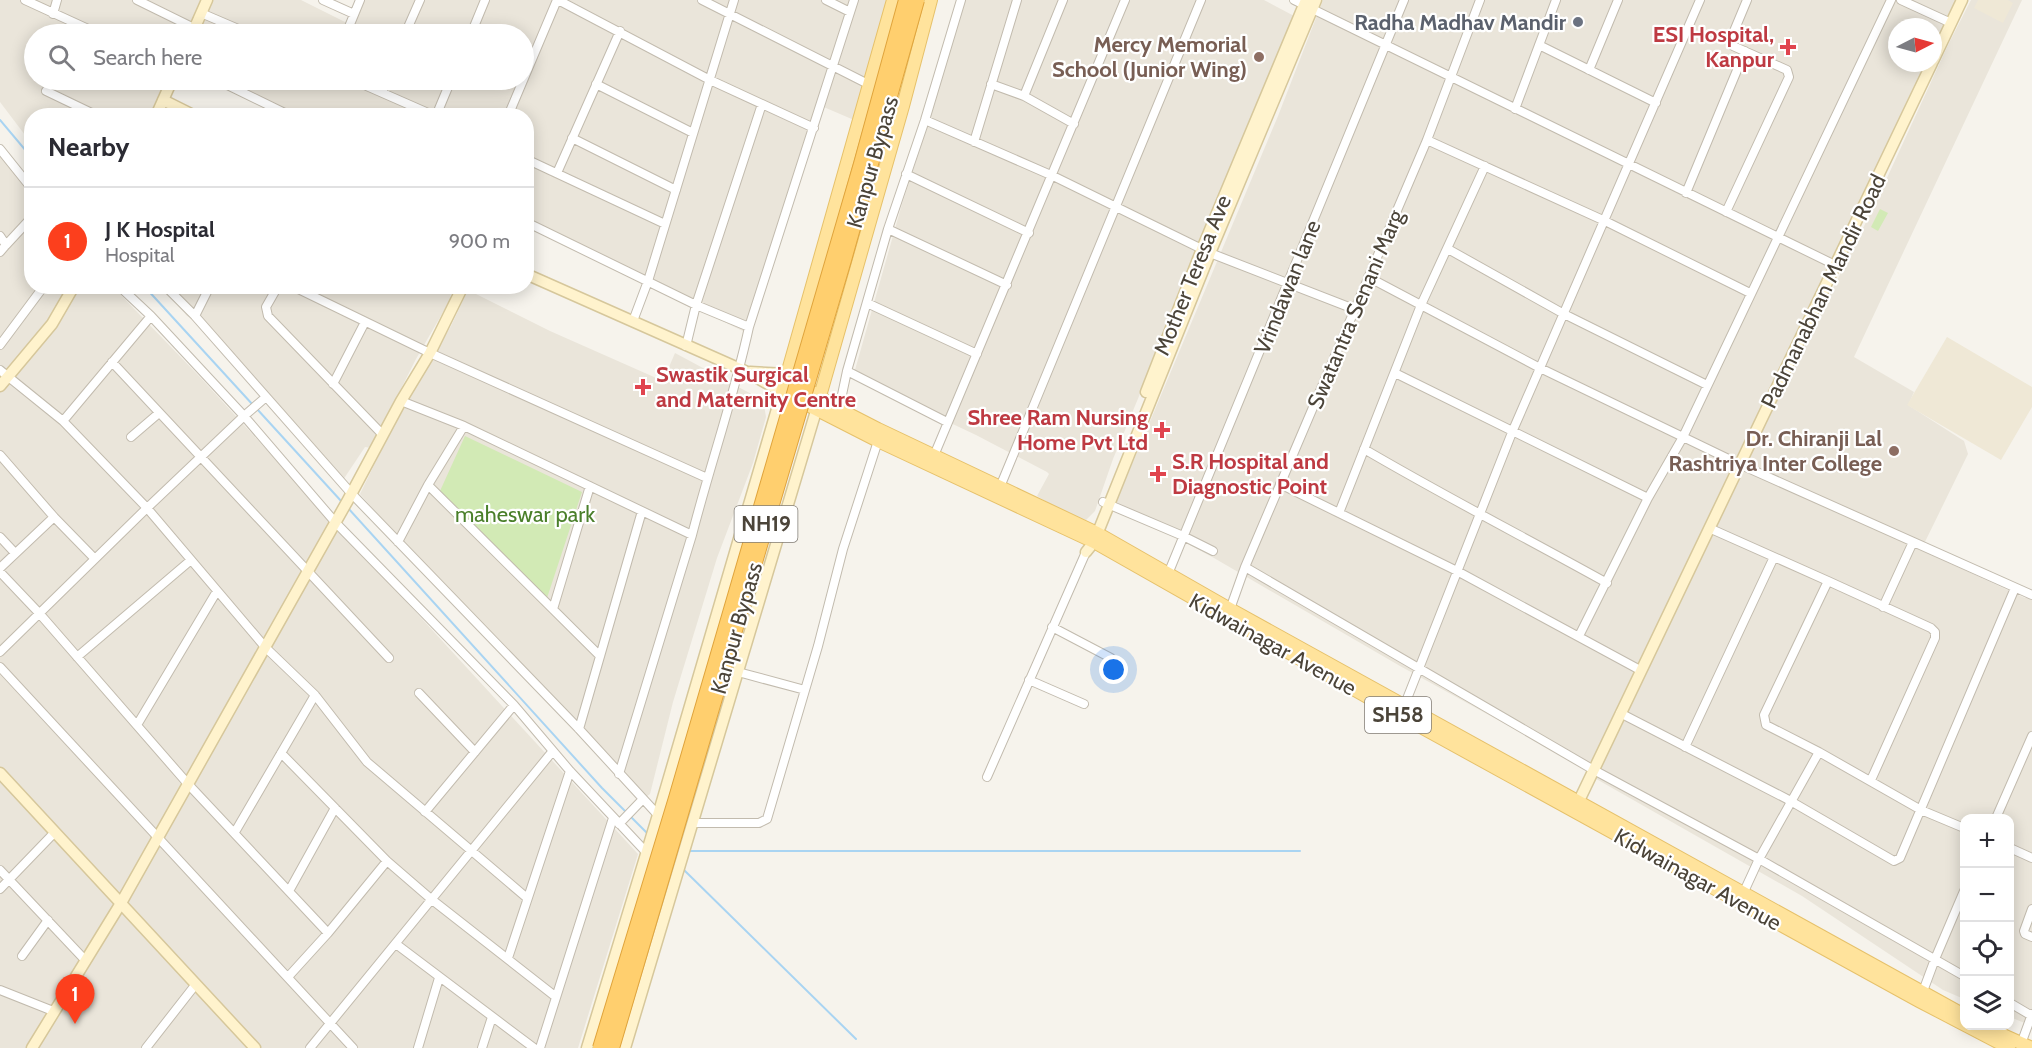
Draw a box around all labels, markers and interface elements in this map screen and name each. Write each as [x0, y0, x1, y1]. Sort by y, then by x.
place label: Radha Madhav Mandir [1354, 9, 1567, 36]
marker: Radha Madhav Mandir [1571, 15, 1585, 29]
north arrow [1888, 18, 1942, 72]
place label: ESI Hospital, Kanpur [1653, 21, 1775, 73]
search box [24, 24, 534, 90]
place label: Mercy Memorial School (Junior Wing) [1052, 31, 1247, 83]
marker: ESI Hospital, Kanpur [1779, 38, 1797, 56]
icon: search [45, 41, 78, 74]
text: Search here [93, 44, 202, 71]
marker: Mercy Memorial School (Junior Wing) [1252, 50, 1266, 64]
street label: Kanpur Bypass [841, 93, 904, 231]
text: Nearby [48, 131, 129, 163]
street label: Padmanabhan Mandir Road [1755, 170, 1892, 413]
street label: Mother Teresa Ave [1148, 191, 1237, 359]
street label: Swatantra Senani Marg [1301, 205, 1410, 413]
text: J K Hospital [105, 216, 215, 243]
street label: Vrindawan lane [1248, 216, 1327, 358]
text: 1 [64, 229, 71, 253]
text: 900 m [449, 229, 510, 253]
text: Hospital [105, 243, 175, 267]
place label: Swastik Surgical and Maternity Centre [656, 361, 856, 413]
marker: Swastik Surgical and Maternity Centre [634, 378, 652, 396]
place label: Shree Ram Nursing Home Pvt Ltd [967, 404, 1148, 456]
marker: Shree Ram Nursing Home Pvt Ltd [1153, 421, 1171, 439]
place label: Dr. Chiranji Lal Rashtriya Inter College [1668, 425, 1882, 477]
marker: Dr. Chiranji Lal Rashtriya Inter College [1887, 444, 1901, 458]
place label: S.R Hospital and Diagnostic Point [1172, 448, 1329, 500]
marker: S.R Hospital and Diagnostic Point [1149, 465, 1167, 483]
park label: maheswar park [455, 501, 595, 528]
road number: NH19 [734, 506, 798, 542]
street label: Kanpur Bypass [705, 559, 768, 697]
street label: Kidwainagar Avenue [1184, 587, 1361, 702]
your location [1099, 655, 1128, 684]
road number: SH58 [1365, 697, 1431, 733]
map controls [1960, 814, 2014, 1030]
button: + [1960, 814, 2014, 868]
street label: Kidwainagar Avenue [1609, 822, 1786, 937]
button: − [1960, 868, 2014, 922]
button: locate [1960, 922, 2014, 976]
pin: 1 [56, 974, 94, 1024]
button: layers [1960, 976, 2014, 1030]

